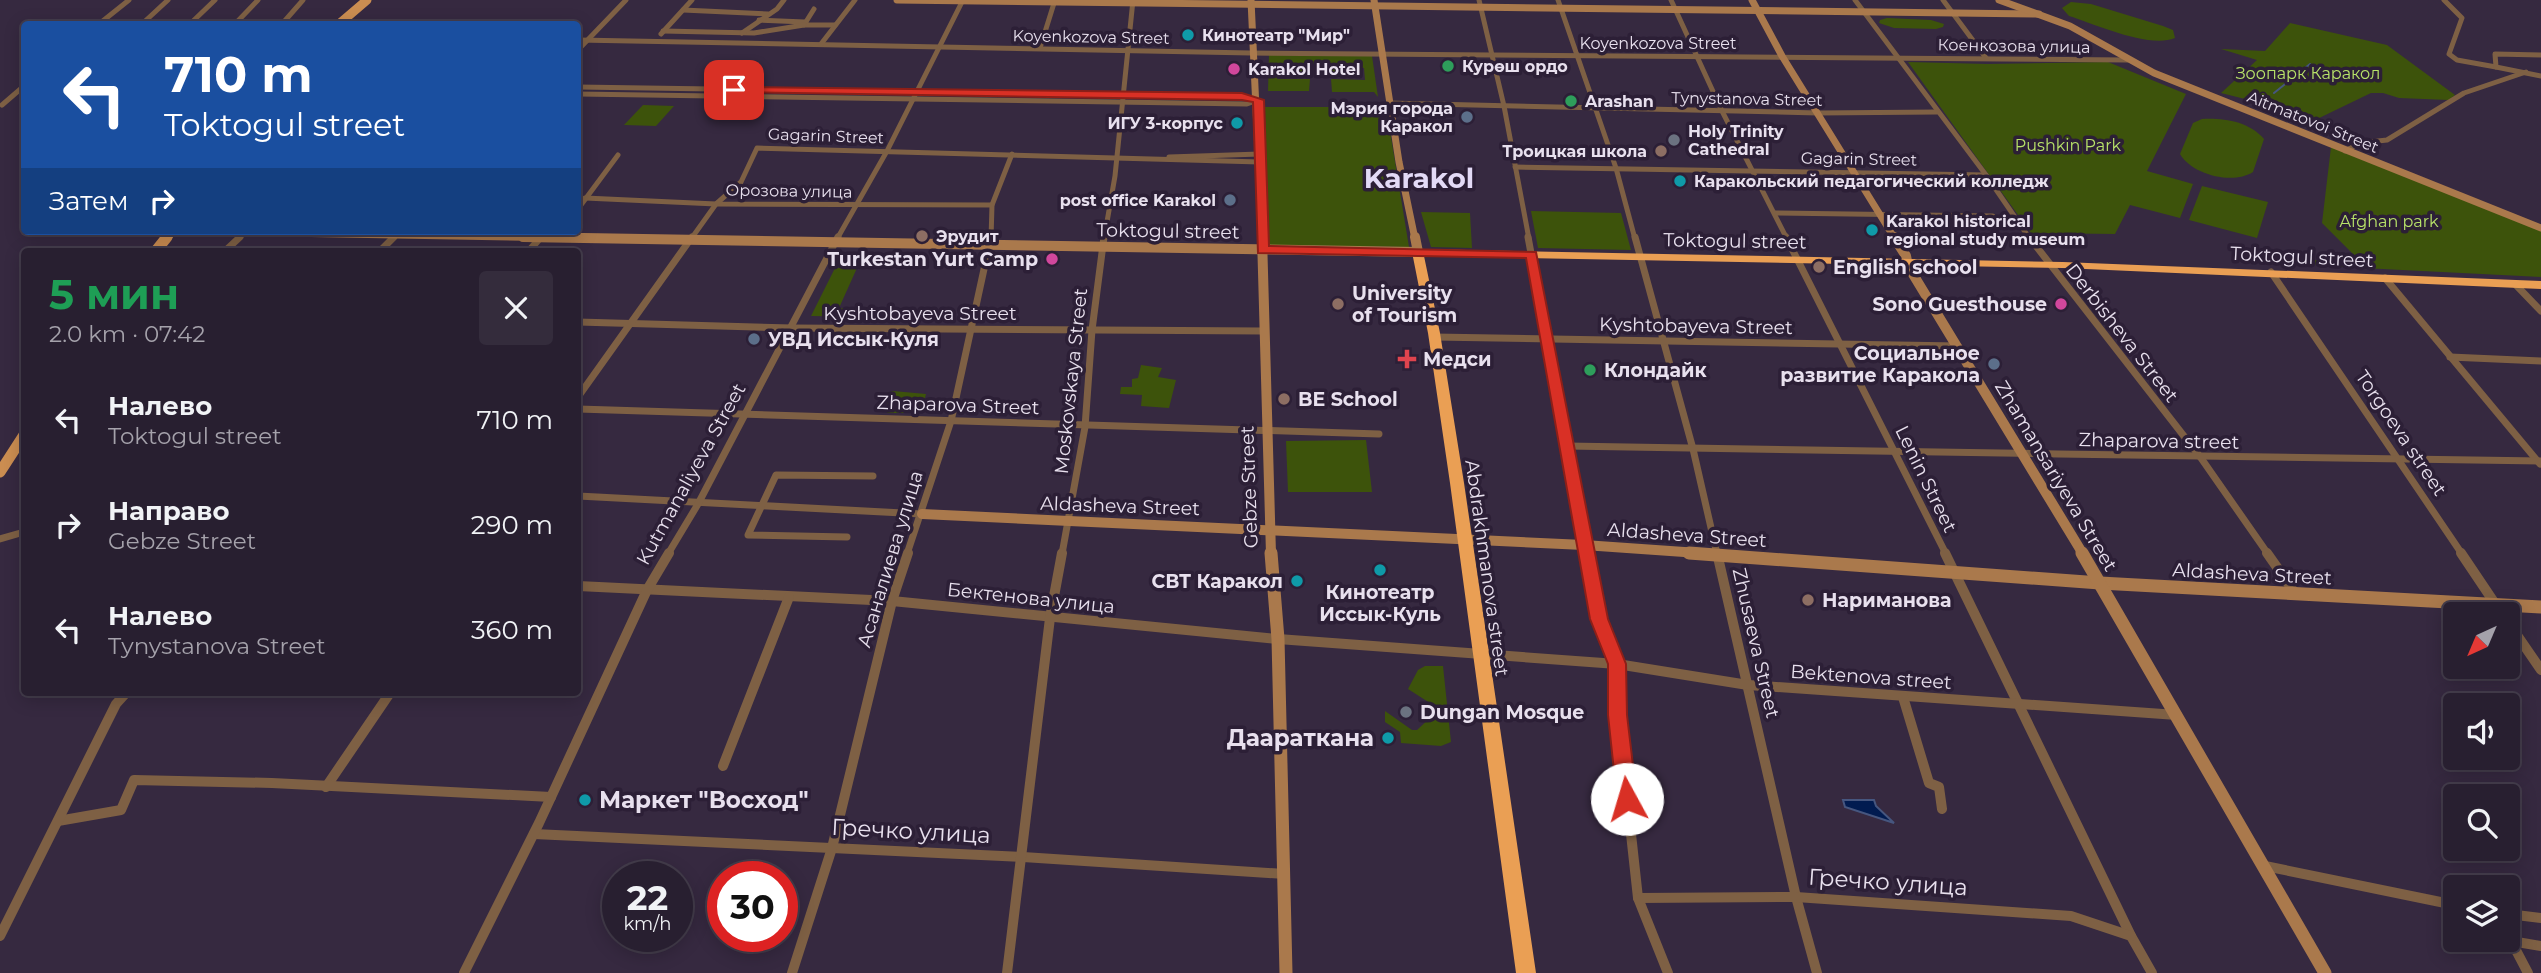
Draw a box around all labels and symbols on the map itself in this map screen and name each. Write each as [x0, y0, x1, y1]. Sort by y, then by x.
street label: Koyenkozova Street [1012, 26, 1170, 48]
place label: Кинотеатр "Мир" [1202, 26, 1350, 45]
marker: Кинотеатр "Мир" [1180, 27, 1196, 43]
street label: Koyenkozova Street [1579, 34, 1737, 53]
street label: Коенкозова улица [1937, 35, 2091, 57]
place label: Курөш ордо [1462, 57, 1568, 76]
marker: Курөш ордо [1440, 58, 1456, 74]
pin [704, 60, 764, 120]
place label: Karakol Hotel [1248, 60, 1361, 79]
marker: Karakol Hotel [1226, 61, 1242, 77]
park label: Зоопарк Каракол [2236, 64, 2380, 83]
street label: Aitmatovoi Street [2245, 87, 2382, 157]
street label: Tynystanova Street [1671, 88, 1823, 110]
place label: Arashan [1584, 92, 1654, 111]
marker: Arashan [1563, 93, 1579, 109]
place label: Мэрия города Каракол [1330, 99, 1453, 136]
marker: Мэрия города Каракол [1459, 109, 1475, 125]
place label: ИГУ 3-корпус [1107, 114, 1224, 133]
marker: ИГУ 3-корпус [1229, 115, 1245, 131]
place label: Holy Trinity Cathedral [1688, 122, 1784, 159]
street label: Gagarin Street [768, 124, 885, 148]
marker: Holy Trinity Cathedral [1666, 132, 1682, 148]
park label: Pushkin Park [2015, 136, 2122, 155]
place label: Троицкая школа [1502, 142, 1647, 161]
marker: Троицкая школа [1653, 143, 1669, 159]
street label: Gagarin Street [1801, 148, 1918, 170]
district label: Karakol [1364, 161, 1474, 195]
place label: Каракольский педагогический колледж [1694, 172, 2049, 191]
marker: Каракольский педагогический колледж [1672, 173, 1688, 189]
street label: Орозова улица [726, 180, 852, 202]
place label: post office Karakol [1060, 191, 1216, 210]
marker: post office Karakol [1222, 192, 1238, 208]
place label: Karakol historical regional study museum [1886, 212, 2085, 249]
park label: Afghan park [2339, 212, 2439, 231]
street label: Toktogul street [1096, 218, 1240, 244]
marker: Karakol historical regional study museum [1864, 222, 1880, 238]
place label: Эрудит [936, 227, 999, 246]
marker: Эрудит [914, 228, 930, 244]
street label: Toktogul street [1663, 228, 1807, 254]
street label: Toktogul street [2230, 242, 2374, 272]
place label: Turkestan Yurt Camp [827, 248, 1038, 271]
marker: Turkestan Yurt Camp [1044, 251, 1060, 267]
place label: English school [1833, 256, 1977, 279]
marker: English school [1811, 259, 1827, 275]
street label: Derbisheva Street [2061, 259, 2183, 407]
place label: University of Tourism [1352, 282, 1457, 327]
street label: Moskovskaya Street [1050, 287, 1092, 475]
place label: Sono Guesthouse [1873, 293, 2047, 316]
marker: University of Tourism [1330, 296, 1346, 312]
marker: Sono Guesthouse [2053, 296, 2069, 312]
street label: Kyshtobayeva Street [823, 302, 1017, 325]
street label: Kyshtobayeva Street [1599, 313, 1793, 339]
place label: УВД Иссык-Куля [768, 328, 939, 351]
marker: УВД Иссык-Куля [746, 331, 762, 347]
place label: Социальное развитие Каракола [1780, 342, 1980, 387]
place label: Медси [1423, 348, 1491, 371]
marker: Медси [1397, 349, 1417, 369]
marker: Социальное развитие Каракола [1986, 356, 2002, 372]
place label: Клондайк [1604, 359, 1707, 382]
marker: Клондайк [1582, 362, 1598, 378]
street label: Torgoeva street [2351, 366, 2452, 500]
street label: Zhamansariyeva Street [1990, 376, 2122, 576]
street label: Kutmanaliyeva Street [631, 379, 751, 569]
place label: BE School [1298, 388, 1398, 411]
street label: Zhaparova Street [876, 391, 1040, 419]
marker: BE School [1276, 391, 1292, 407]
street label: Lenin Street [1890, 422, 1962, 536]
street label: Gebze Street [1235, 425, 1263, 549]
street label: Zhaparova street [2079, 428, 2240, 454]
street label: Abdrakhmanova street [1460, 458, 1514, 678]
street label: Асаналиева улица [852, 468, 928, 650]
street label: Aldasheva Street [1040, 492, 1201, 520]
street label: Aldasheva Street [1606, 518, 1768, 552]
street label: Aldasheva Street [2172, 558, 2333, 590]
marker: Кинотеатр Иссык-Куль [1372, 562, 1388, 578]
street label: Zhusaeva Street [1728, 566, 1785, 721]
place label: СВТ Каракол [1151, 570, 1283, 593]
marker: СВТ Каракол [1289, 573, 1305, 589]
street label: Бектенова улица [946, 578, 1116, 618]
place label: Кинотеатр Иссык-Куль [1319, 581, 1441, 626]
place label: Нариманова [1822, 589, 1952, 612]
marker: Нариманова [1800, 592, 1816, 608]
north arrow [2443, 602, 2520, 679]
street label: Bektenova street [1790, 660, 1953, 694]
place label: Dungan Mosque [1420, 701, 1584, 724]
marker: Dungan Mosque [1398, 704, 1414, 720]
place label: Даараткана [1227, 724, 1374, 752]
marker: Даараткана [1380, 730, 1396, 746]
position arrow [1590, 762, 1664, 836]
place label: Маркет "Восход" [599, 786, 808, 814]
marker: Маркет "Восход" [577, 792, 593, 808]
street label: Гречко улица [831, 813, 991, 849]
speed limit sign: 30 [707, 861, 798, 952]
street label: Гречко улица [1807, 862, 1969, 902]

